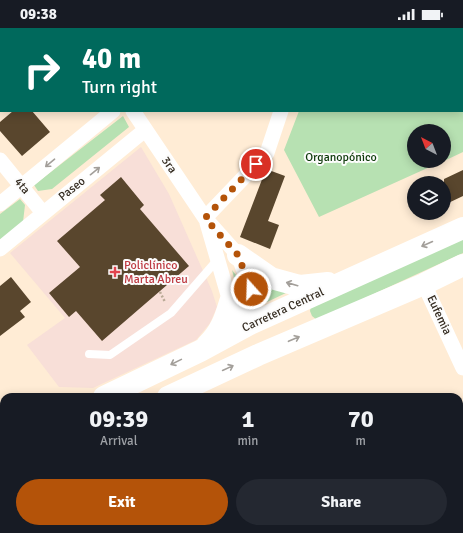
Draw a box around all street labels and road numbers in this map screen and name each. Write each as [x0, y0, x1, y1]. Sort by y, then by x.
street label: 3ra [158, 154, 180, 176]
street label: Paseo [56, 174, 88, 204]
street label: 4ta [11, 175, 33, 197]
street label: Carretera Central [240, 284, 327, 336]
street label: Eufemia [423, 293, 455, 337]

